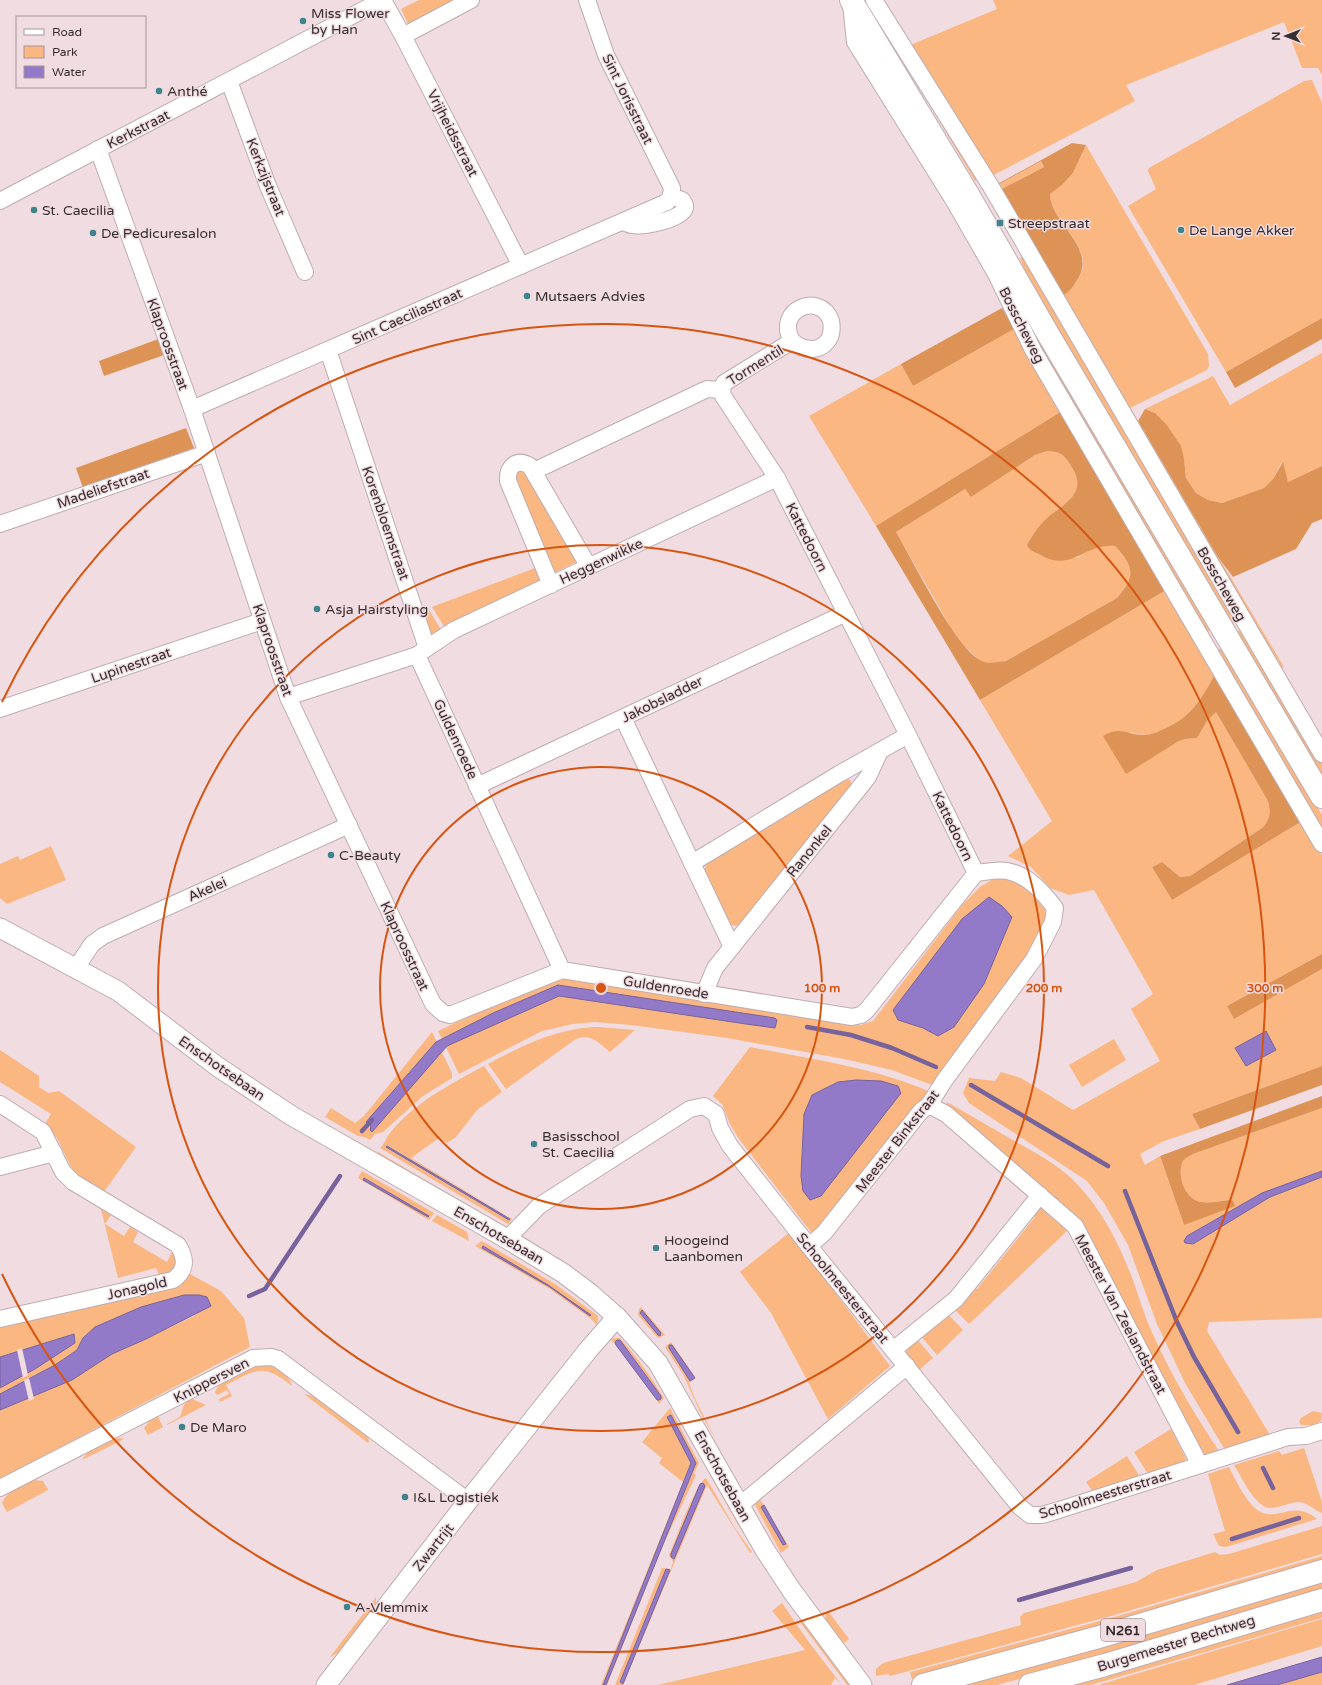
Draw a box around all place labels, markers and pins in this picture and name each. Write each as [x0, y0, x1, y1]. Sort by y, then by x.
place label: Miss Flower by Han [311, 5, 390, 38]
marker: Miss Flower by Han [298, 16, 308, 26]
place label: Anthé [167, 83, 208, 100]
marker: Anthé [154, 86, 164, 96]
place label: St. Caecilia [42, 202, 114, 219]
marker: St. Caecilia [29, 205, 39, 215]
place label: Streepstraat [1008, 215, 1090, 232]
marker: Streepstraat [995, 218, 1005, 228]
place label: De Lange Akker [1189, 222, 1295, 239]
place label: De Pedicuresalon [101, 225, 216, 242]
marker: De Lange Akker [1176, 225, 1186, 235]
marker: De Pedicuresalon [88, 228, 98, 238]
place label: Mutsaers Advies [535, 288, 645, 305]
marker: Mutsaers Advies [522, 291, 532, 301]
place label: Asja Hairstyling [325, 601, 428, 618]
marker: Asja Hairstyling [312, 604, 322, 614]
place label: C-Beauty [339, 847, 401, 864]
marker: C-Beauty [326, 850, 336, 860]
centre of rings [594, 981, 608, 995]
place label: Basisschool St. Caecilia [542, 1128, 620, 1161]
marker: Basisschool St. Caecilia [529, 1139, 539, 1149]
place label: Hoogeind Laanbomen [664, 1232, 743, 1265]
marker: Hoogeind Laanbomen [651, 1243, 661, 1253]
place label: De Maro [190, 1419, 247, 1436]
marker: De Maro [177, 1422, 187, 1432]
place label: I&L Logistiek [413, 1489, 499, 1506]
marker: I&L Logistiek [400, 1492, 410, 1502]
place label: A-Vlemmix [355, 1599, 428, 1616]
marker: A-Vlemmix [342, 1602, 352, 1612]

